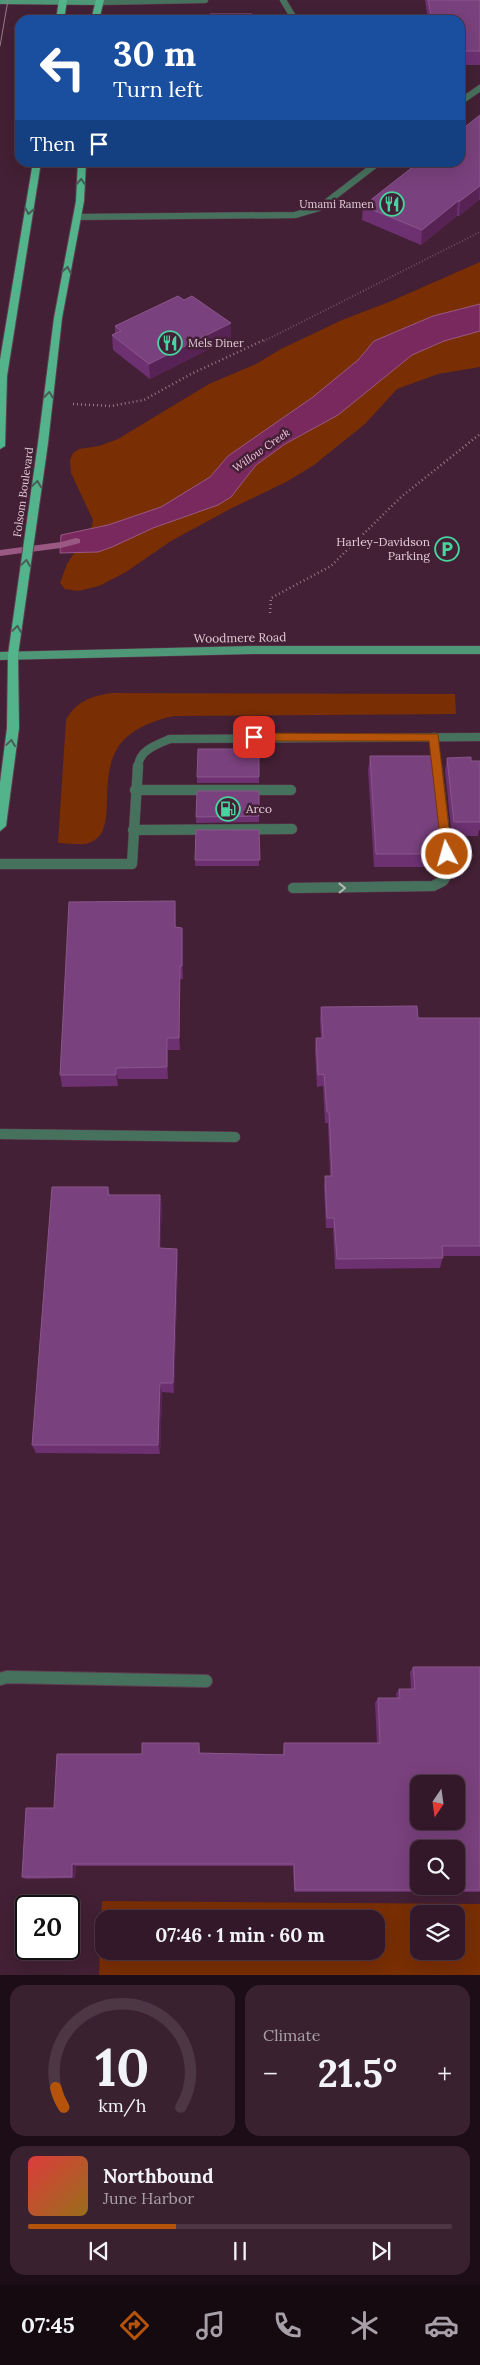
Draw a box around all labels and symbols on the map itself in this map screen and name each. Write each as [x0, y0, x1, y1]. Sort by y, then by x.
one-way arrow [76, 178, 86, 186]
restaurant icon: Umami Ramen [379, 191, 405, 217]
place label: Umami Ramen [299, 197, 374, 211]
one-way arrow [24, 207, 35, 215]
one-way arrow [61, 266, 72, 274]
restaurant icon: Mels Diner [157, 330, 183, 356]
place label: Mels Diner [188, 336, 244, 350]
one-way arrow [43, 390, 54, 398]
water label: Willow Creek [230, 425, 293, 475]
street label: Folsom Boulevard [10, 446, 36, 538]
one-way arrow [31, 479, 42, 487]
place label: Harley-Davidson Parking [336, 534, 430, 563]
parking icon: Harley-Davidson Parking [434, 536, 460, 562]
one-way arrow [20, 559, 31, 567]
one-way arrow [11, 624, 22, 632]
street label: Woodmere Road [194, 629, 286, 646]
pin [233, 716, 275, 758]
one-way arrow [5, 738, 16, 746]
fuel station icon: Arco [215, 796, 241, 822]
place label: Arco [245, 801, 272, 816]
position arrow [420, 827, 472, 879]
one-way arrow [338, 883, 346, 893]
north arrow [410, 1775, 465, 1830]
speed limit sign: 20 [15, 1895, 80, 1960]

